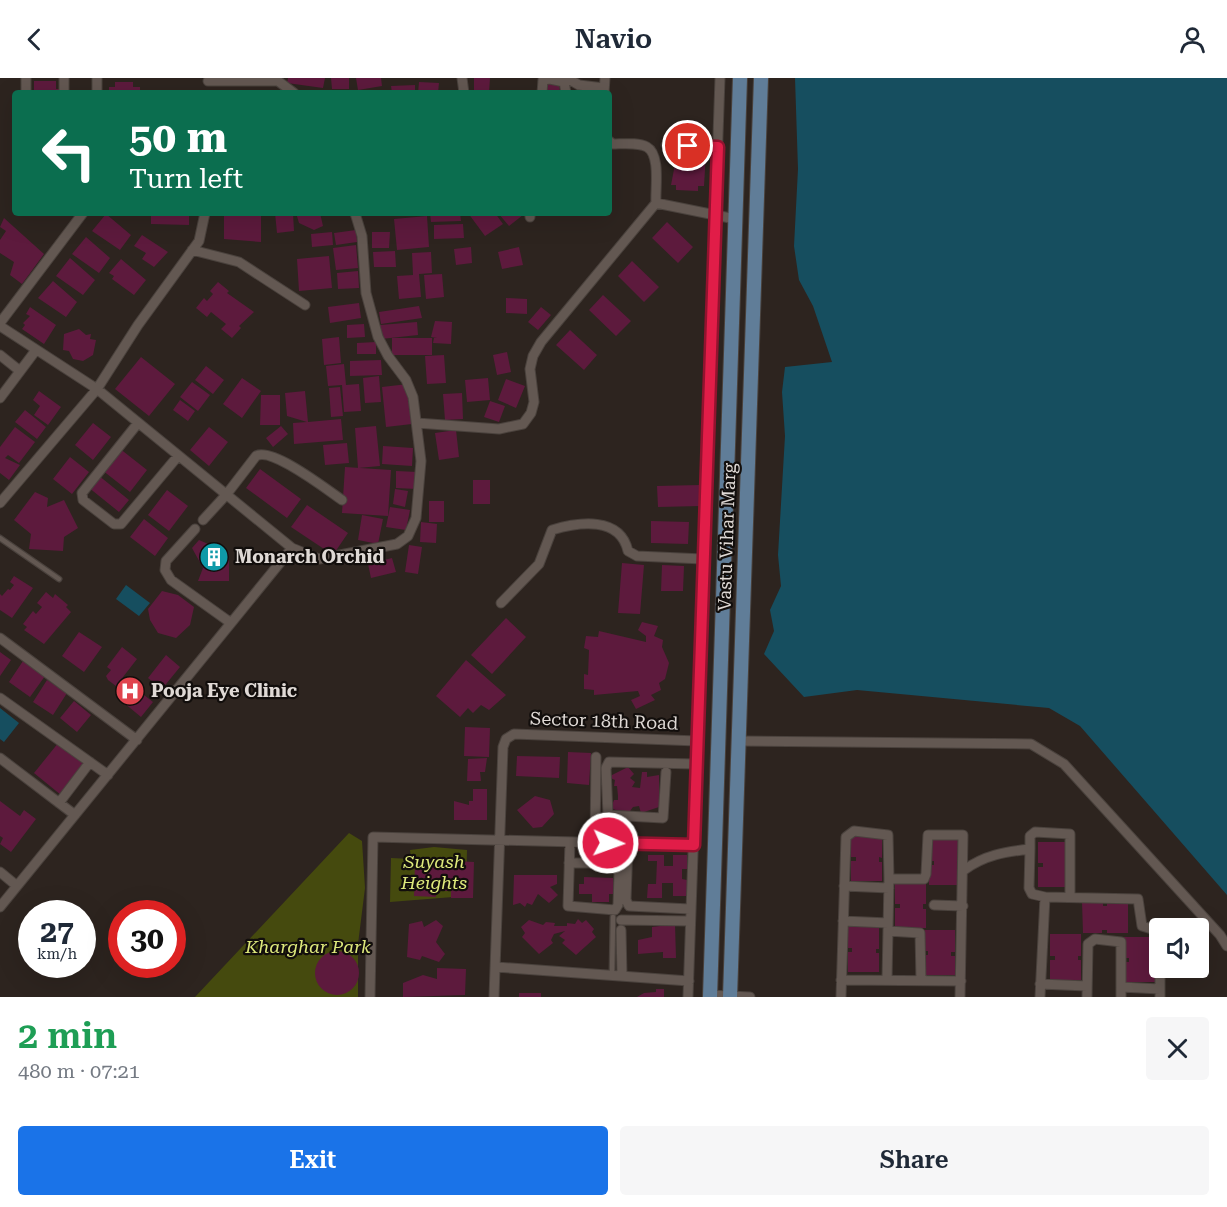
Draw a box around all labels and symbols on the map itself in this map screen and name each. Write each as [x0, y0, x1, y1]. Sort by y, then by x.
pin [662, 120, 713, 171]
street label: Vastu Vihar Marg [713, 462, 740, 611]
building icon: Monarch Orchid [198, 541, 230, 573]
place label: Monarch Orchid [235, 546, 385, 567]
hospital icon: Pooja Eye Clinic [114, 675, 146, 707]
place label: Pooja Eye Clinic [151, 680, 297, 701]
street label: Sector 18th Road [530, 707, 679, 734]
position arrow [576, 811, 640, 875]
park label: Suyash Heights [400, 851, 467, 893]
speed limit sign: 30 [108, 900, 186, 978]
park label: Kharghar Park [244, 936, 371, 957]

